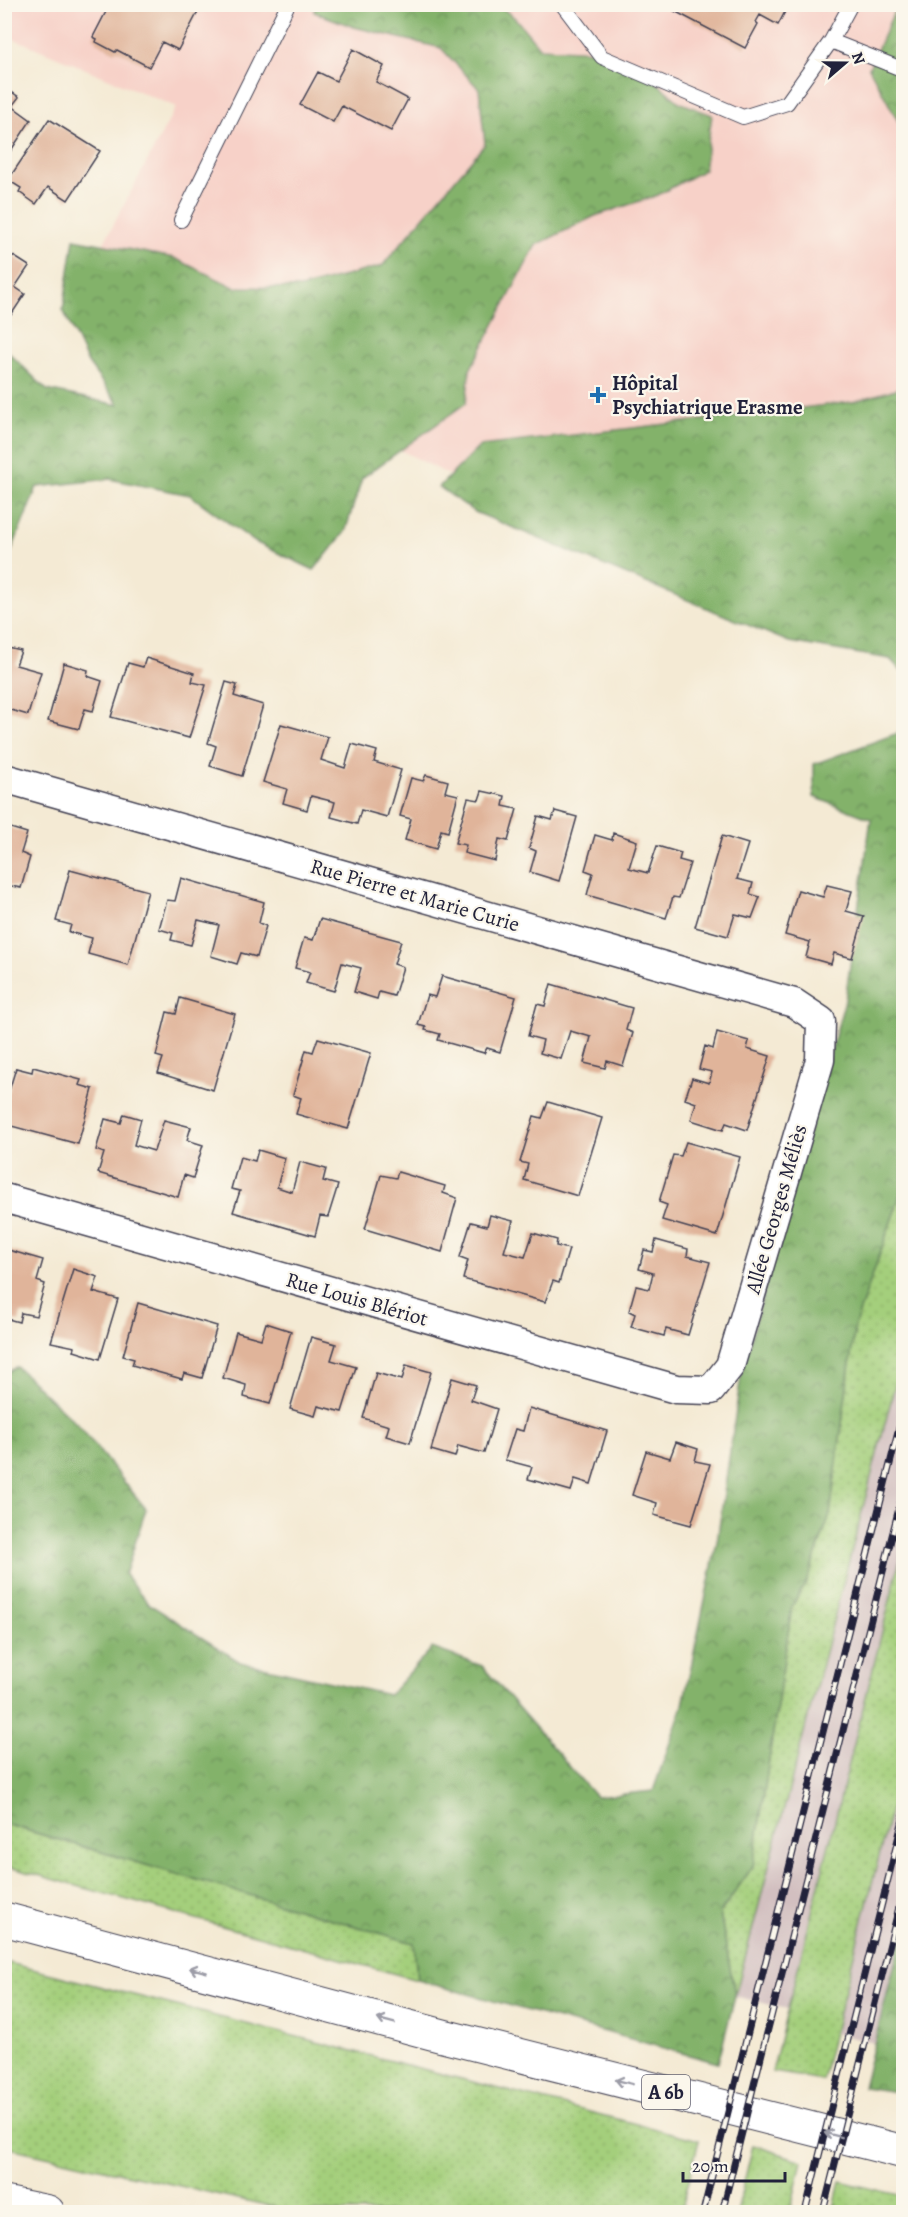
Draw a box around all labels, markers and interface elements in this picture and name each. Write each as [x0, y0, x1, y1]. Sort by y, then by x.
north arrow [815, 33, 875, 93]
text: N [846, 49, 871, 68]
place label: Hôpital Psychiatrique Erasme [612, 369, 803, 421]
marker: Hôpital Psychiatrique Erasme [589, 386, 607, 404]
street label: Rue Pierre et Marie Curie [307, 852, 523, 938]
street label: Allée Georges Méliès [738, 1121, 814, 1298]
street label: Rue Louis Blériot [283, 1265, 431, 1333]
one-way arrow [189, 1964, 208, 1976]
one-way arrow [377, 2014, 396, 2026]
one-way arrow [615, 2075, 634, 2087]
road number: A 6b [642, 2075, 690, 2109]
one-way arrow [824, 2128, 843, 2140]
scale bar [683, 2145, 785, 2183]
text: 20 m [692, 2154, 729, 2178]

